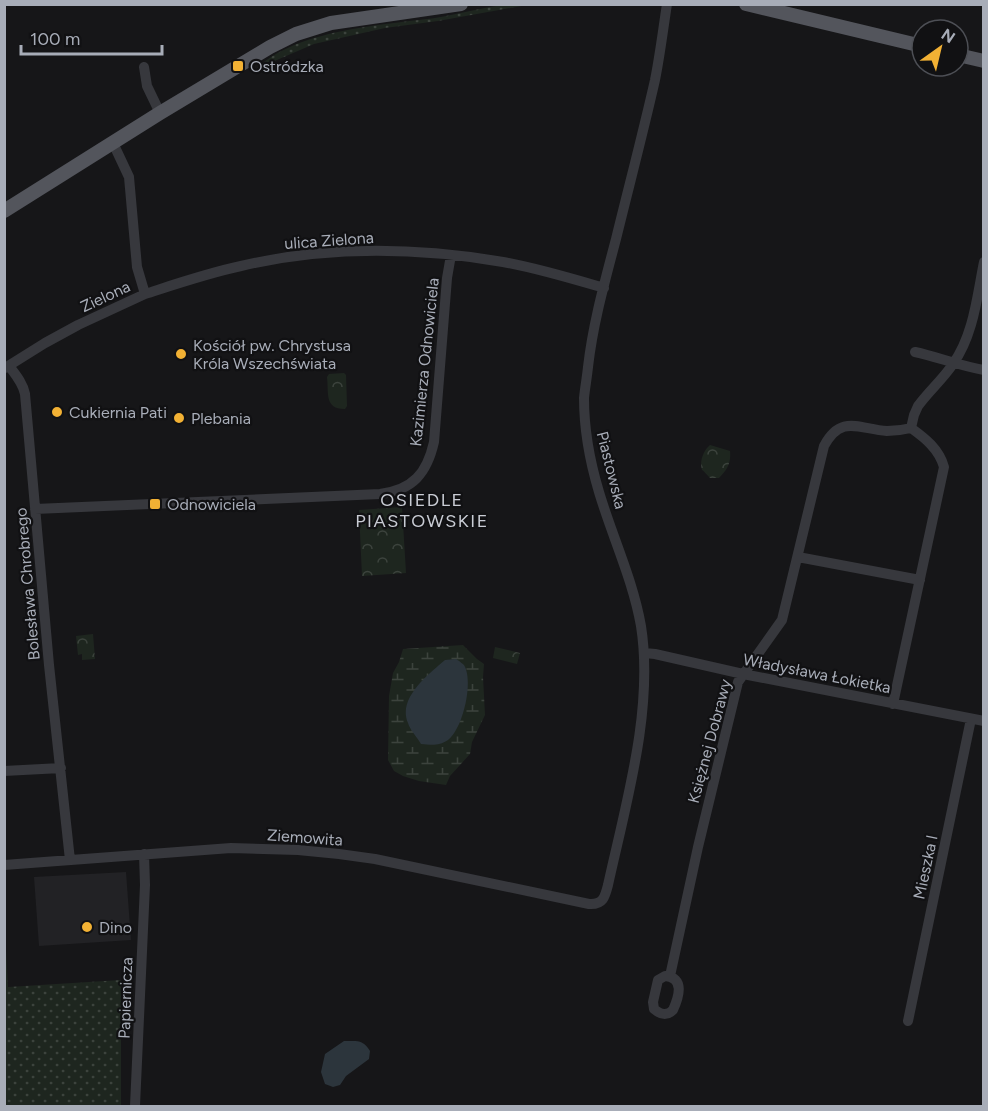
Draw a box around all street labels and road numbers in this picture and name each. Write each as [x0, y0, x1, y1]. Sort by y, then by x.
street label: ulica Zielona [284, 228, 374, 253]
street label: Zielona [77, 277, 133, 316]
street label: Kazimierza Odnowiciela [406, 277, 443, 447]
street label: Piastowska [593, 429, 630, 511]
street label: Bolesława Chrobrego [11, 507, 44, 661]
street label: Władysława Łokietka [742, 650, 892, 697]
street label: Księżnej Dobrawy [684, 677, 735, 805]
street label: Ziemowita [266, 825, 343, 850]
street label: Mieszka I [909, 833, 942, 901]
street label: Papiernicza [115, 957, 136, 1039]

